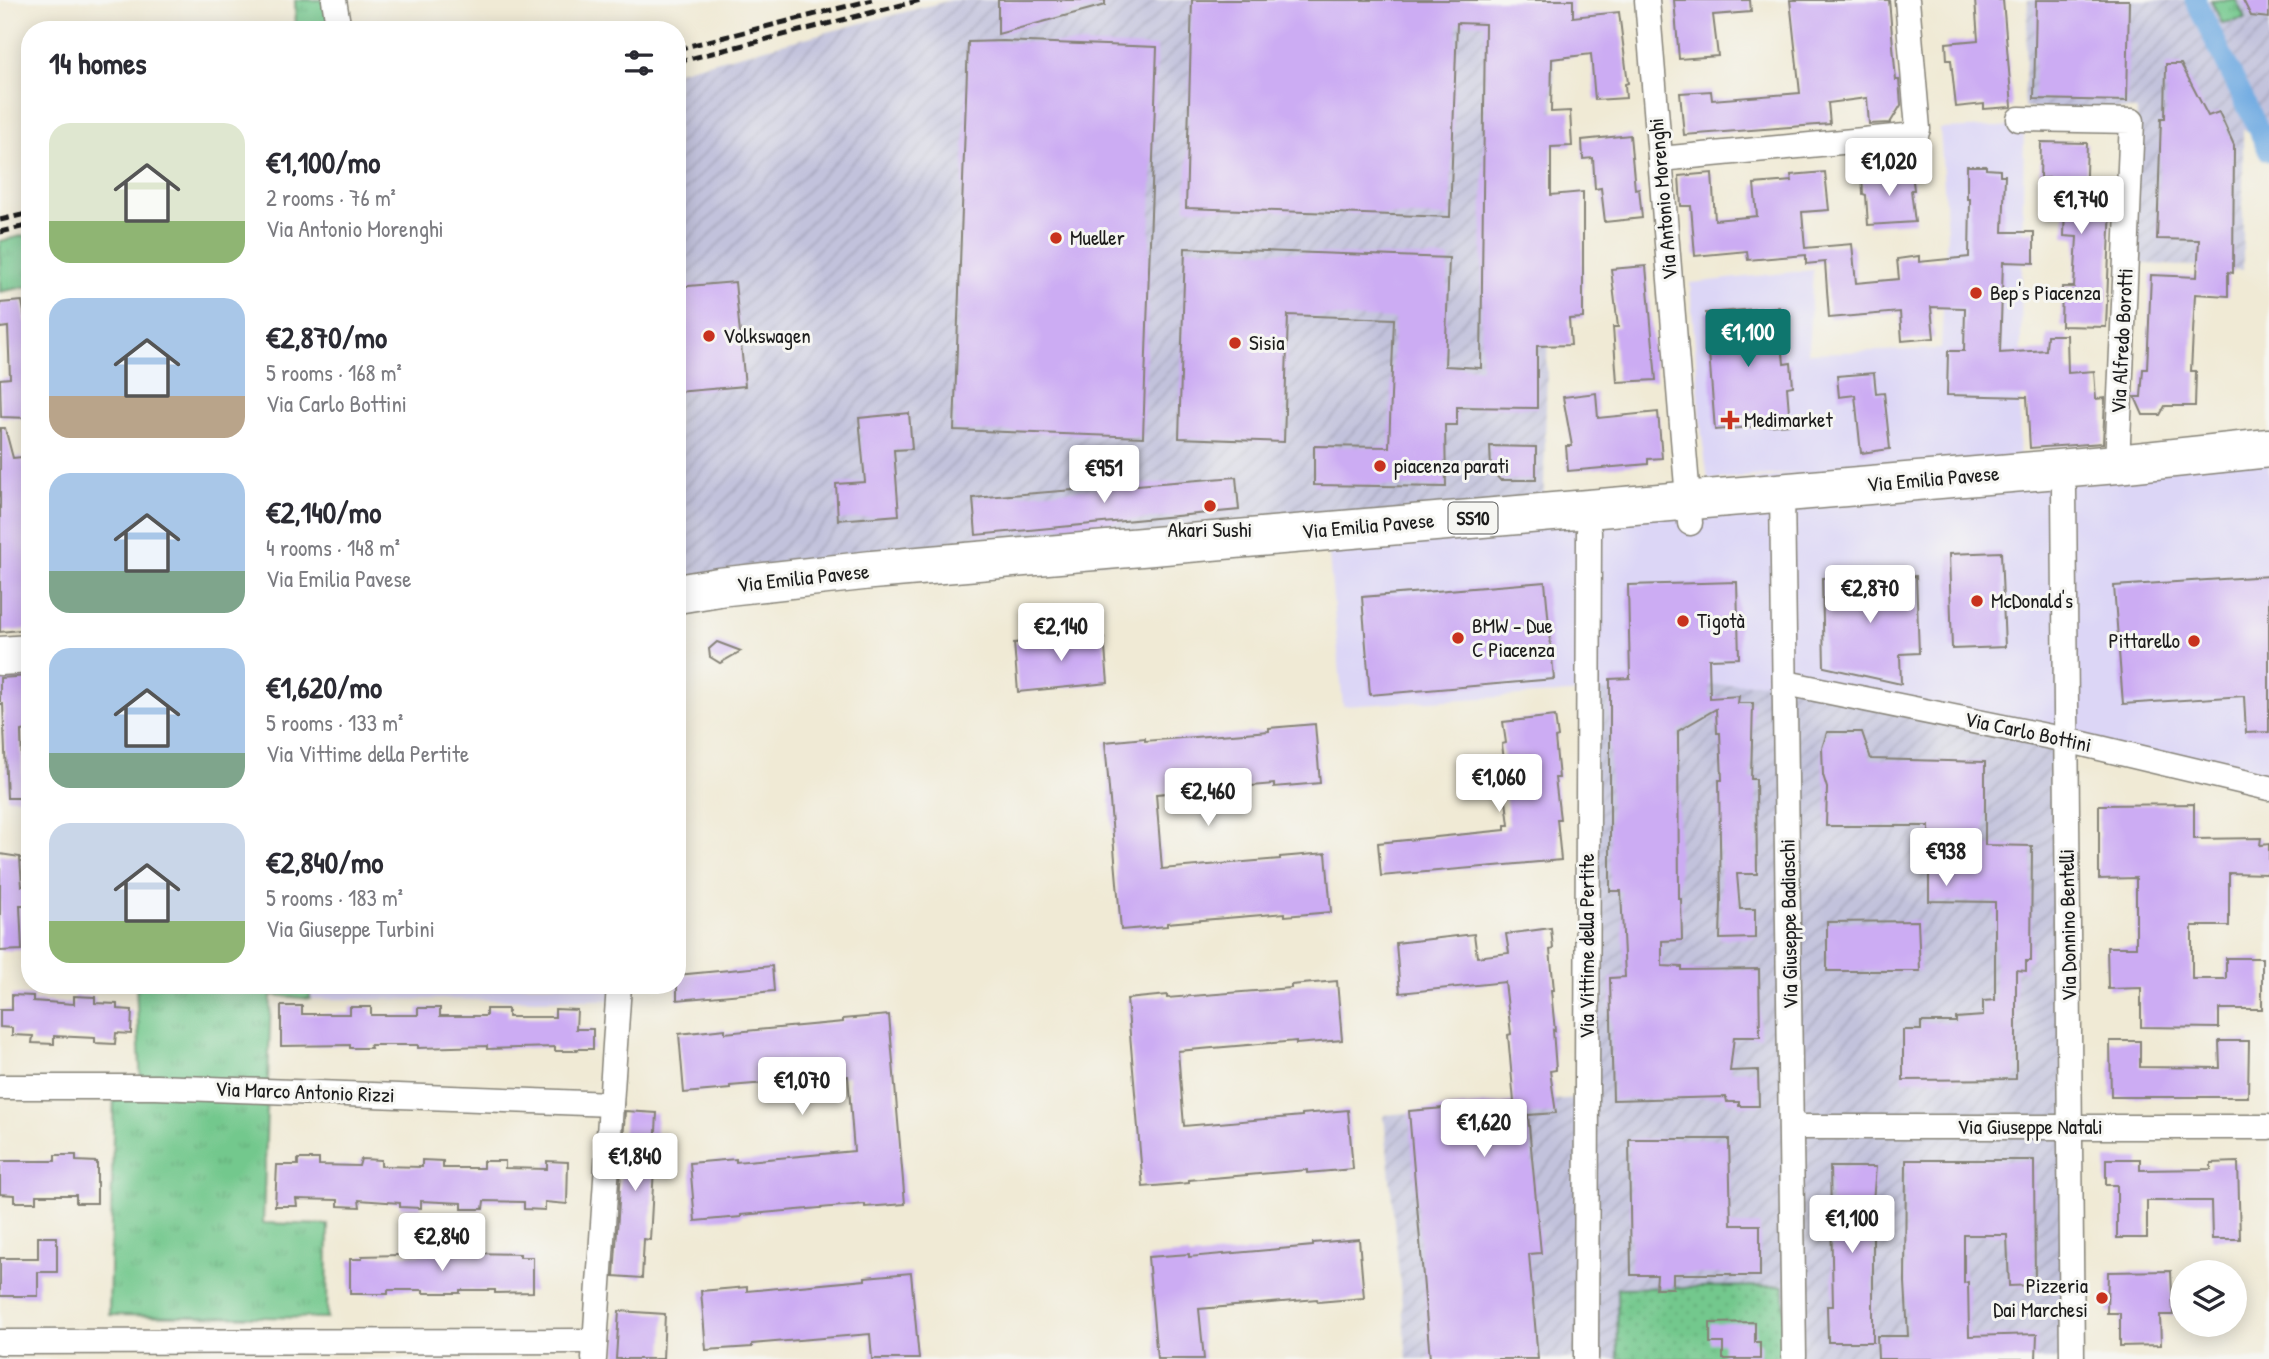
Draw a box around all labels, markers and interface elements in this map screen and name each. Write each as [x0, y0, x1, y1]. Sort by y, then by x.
text: 14 homes [49, 43, 147, 83]
icon: filters [620, 44, 658, 82]
street label: Via Antonio Morenghi [1641, 117, 1684, 281]
pin: €1,020 [1832, 138, 1946, 198]
text: €1,100/mo [266, 142, 380, 182]
text: €1,020 [1861, 145, 1917, 176]
icon: home [105, 151, 189, 235]
pin: €1,740 [2024, 176, 2138, 236]
text: 2 rooms · 76 m² [266, 182, 396, 213]
text: €1,740 [2054, 183, 2108, 214]
text: Via Antonio Morenghi [266, 213, 444, 244]
place label: Mueller [1070, 223, 1125, 252]
marker: Mueller [1048, 230, 1064, 246]
street label: Via Alfredo Borotti [2103, 267, 2140, 414]
place label: Bep's Piacenza [1990, 278, 2101, 307]
marker: Bep's Piacenza [1968, 285, 1984, 301]
pin: €1,100 [1691, 310, 1805, 369]
text: €1,100 [1721, 316, 1775, 347]
text: €2,870/mo [266, 317, 387, 357]
place label: Volkswagen [723, 321, 811, 350]
icon: home [105, 326, 189, 410]
marker: Volkswagen [701, 328, 717, 344]
place label: Sisia [1249, 328, 1284, 357]
marker: Sisia [1227, 335, 1243, 351]
text: 5 rooms · 168 m² [266, 357, 402, 388]
text: Via Carlo Bottini [266, 388, 407, 419]
place label: Medimarket [1744, 405, 1833, 434]
marker: Medimarket [1722, 412, 1738, 428]
pin: €951 [1063, 446, 1145, 505]
place label: piacenza parati [1394, 451, 1509, 480]
text: €951 [1085, 452, 1123, 483]
marker: piacenza parati [1372, 458, 1388, 474]
street label: Via Emilia Pavese [1866, 458, 2000, 499]
text: €2,140/mo [266, 492, 381, 532]
marker: Akari Sushi [1202, 498, 1218, 514]
icon: home [105, 501, 189, 585]
road number: SS10 [1448, 503, 1498, 534]
street label: Via Emilia Pavese [1301, 505, 1435, 546]
place label: Akari Sushi [1168, 515, 1252, 544]
text: 4 rooms · 148 m² [266, 532, 400, 563]
street label: Via Emilia Pavese [735, 556, 870, 599]
text: Via Emilia Pavese [266, 563, 411, 594]
pin: €2,870 [1813, 566, 1927, 625]
text: €2,870 [1841, 572, 1899, 603]
place label: McDonald's [1991, 586, 2073, 615]
marker: McDonald's [1969, 593, 1985, 609]
pin: €2,140 [1004, 604, 1118, 663]
place label: Tigotà [1697, 606, 1745, 635]
text: €2,140 [1034, 610, 1088, 641]
place label: BMW - Due C Piacenza [1472, 611, 1555, 664]
marker: Tigotà [1675, 613, 1691, 629]
place label: Pittarello [2109, 626, 2180, 655]
marker: BMW - Due C Piacenza [1450, 630, 1466, 646]
marker: Pittarello [2186, 633, 2202, 649]
text: €1,620/mo [266, 667, 382, 707]
icon: home [105, 676, 189, 760]
street label: Via Carlo Bottini [1962, 704, 2094, 759]
text: 5 rooms · 133 m² [266, 707, 403, 738]
text: Via Vittime della Pertite [266, 738, 469, 769]
pin: €1,060 [1442, 754, 1556, 814]
text: €1,060 [1472, 761, 1526, 792]
pin: €2,460 [1151, 768, 1265, 828]
text: €2,460 [1181, 775, 1235, 806]
pin: €938 [1905, 828, 1987, 888]
text: €938 [1926, 835, 1966, 866]
street label: Via Giuseppe Badiaschi [1773, 839, 1804, 1009]
text: €2,840/mo [266, 842, 383, 882]
street label: Via Donnino Bentelli [2052, 849, 2083, 1001]
icon: home [105, 851, 189, 935]
street label: Via Vittime della Pertite [1572, 853, 1601, 1039]
text: 5 rooms · 183 m² [266, 882, 403, 913]
text: Via Giuseppe Turbini [266, 913, 435, 944]
pin: €1,070 [745, 1058, 859, 1117]
text: €1,070 [774, 1064, 830, 1095]
street label: Via Marco Antonio Rizzi [215, 1074, 395, 1109]
pin: €1,620 [1427, 1100, 1541, 1159]
text: €1,620 [1457, 1106, 1511, 1137]
street label: Via Giuseppe Natali [1957, 1112, 2103, 1141]
pin: €1,840 [578, 1134, 692, 1193]
text: €1,840 [609, 1140, 661, 1171]
pin: €1,100 [1795, 1196, 1909, 1255]
text: €1,100 [1825, 1202, 1879, 1233]
pin: €2,840 [385, 1214, 499, 1273]
text: €2,840 [414, 1220, 470, 1251]
map controls [2170, 1260, 2247, 1337]
button: layers [2170, 1260, 2247, 1337]
place label: Pizzeria Dai Marchesi [1993, 1271, 2088, 1324]
marker: Pizzeria Dai Marchesi [2094, 1290, 2110, 1306]

